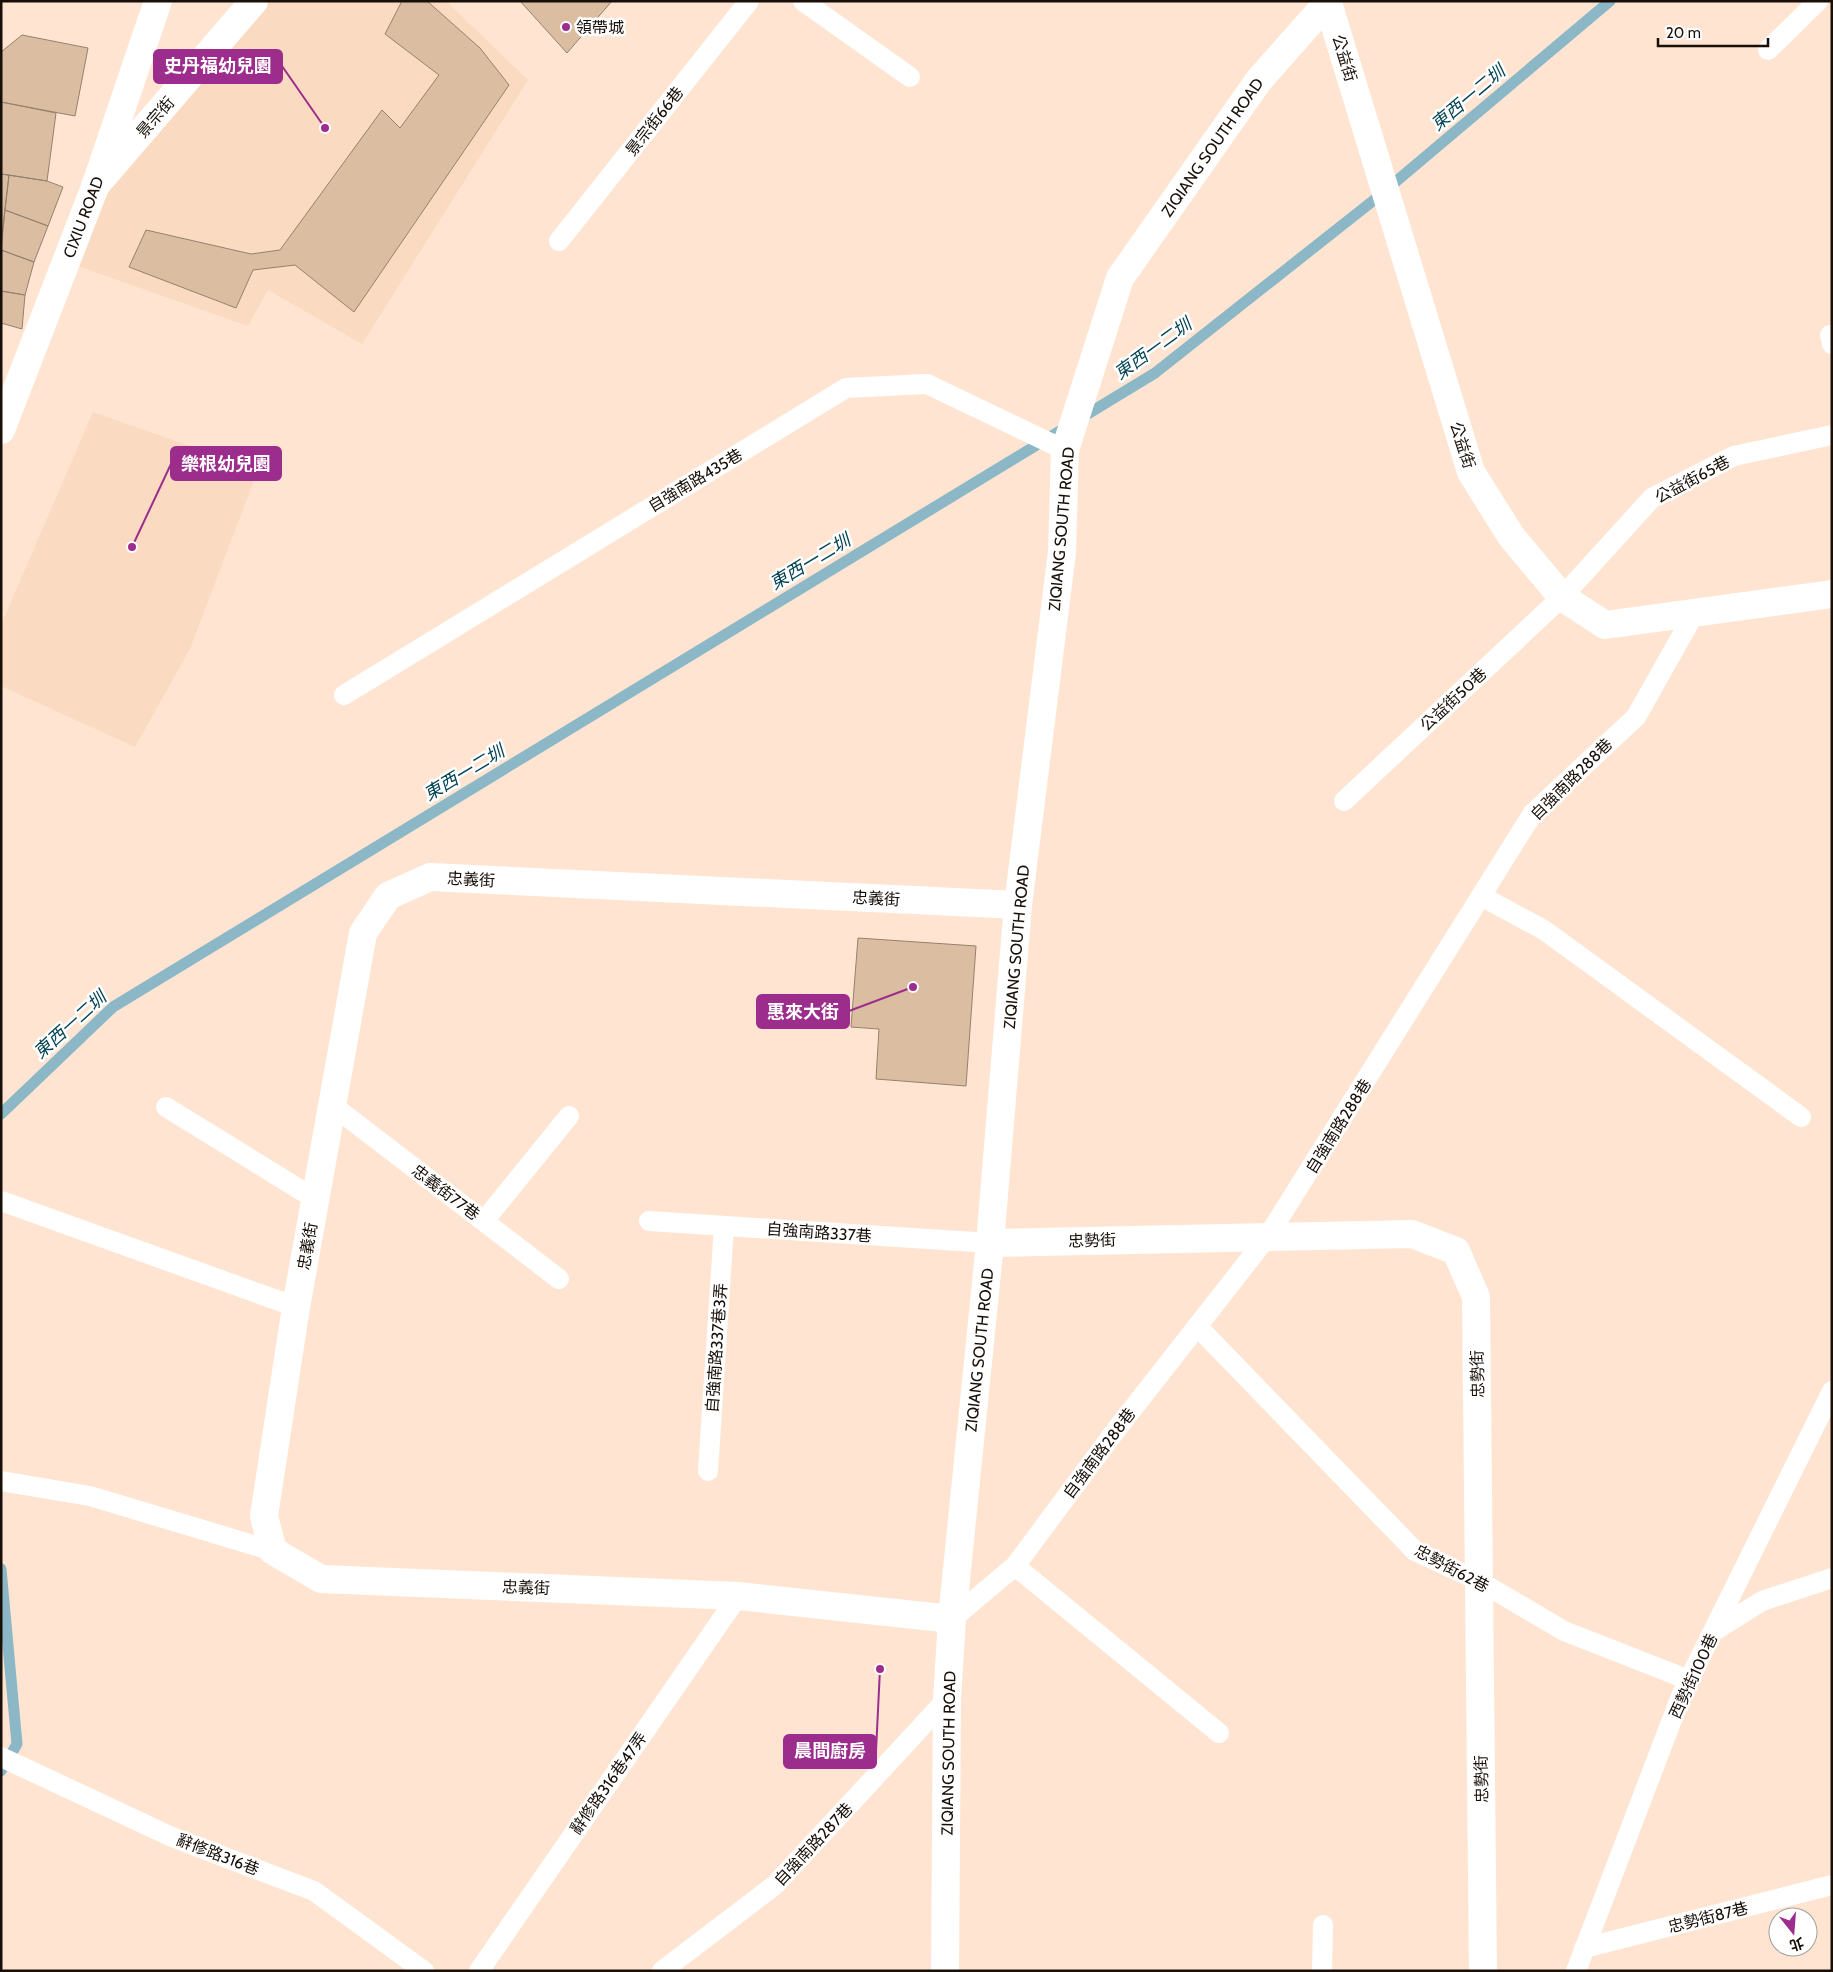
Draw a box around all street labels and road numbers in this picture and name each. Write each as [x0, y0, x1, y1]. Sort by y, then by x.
street label: 公益街 [1328, 32, 1361, 84]
street label: ZIQIANG SOUTH ROAD [1157, 74, 1267, 220]
street label: 景宗街66巷 [622, 83, 687, 160]
street label: 景宗街 [132, 93, 178, 142]
street label: CIXIU ROAD [59, 174, 108, 261]
street label: 公益街 [1446, 419, 1479, 471]
street label: 自強南路435巷 [645, 445, 746, 516]
street label: ZIQIANG SOUTH ROAD [1045, 446, 1078, 612]
street label: 公益街65巷 [1652, 452, 1733, 507]
street label: 公益街50巷 [1416, 664, 1490, 735]
street label: 自強南路288巷 [1527, 735, 1616, 824]
street label: ZIQIANG SOUTH ROAD [1000, 864, 1033, 1030]
street label: 忠義街 [447, 869, 495, 890]
street label: 忠義街 [852, 888, 900, 909]
street label: 自強南路288巷 [1302, 1076, 1375, 1177]
street label: 忠義街77巷 [408, 1161, 483, 1224]
street label: 自強南路337巷 [766, 1219, 872, 1246]
street label: 忠義街 [294, 1221, 321, 1271]
street label: 忠勢街 [1068, 1230, 1116, 1251]
street label: ZIQIANG SOUTH ROAD [961, 1267, 998, 1433]
street label: 自強南路337巷3弄 [702, 1283, 731, 1414]
street label: 忠勢街 [1468, 1350, 1487, 1398]
street label: 自強南路288巷 [1059, 1405, 1139, 1502]
street label: 忠勢街62巷 [1411, 1541, 1492, 1596]
street label: 忠義街 [502, 1577, 550, 1598]
street label: 西勢街100巷 [1665, 1631, 1721, 1722]
street label: ZIQIANG SOUTH ROAD [938, 1671, 959, 1836]
street label: 辭修路316巷47弄 [566, 1729, 651, 1838]
street label: 忠勢街 [1472, 1755, 1491, 1803]
street label: 自強南路287巷 [770, 1799, 857, 1890]
street label: 辭修路316巷 [174, 1830, 262, 1879]
street label: 忠勢街87巷 [1666, 1898, 1750, 1937]

